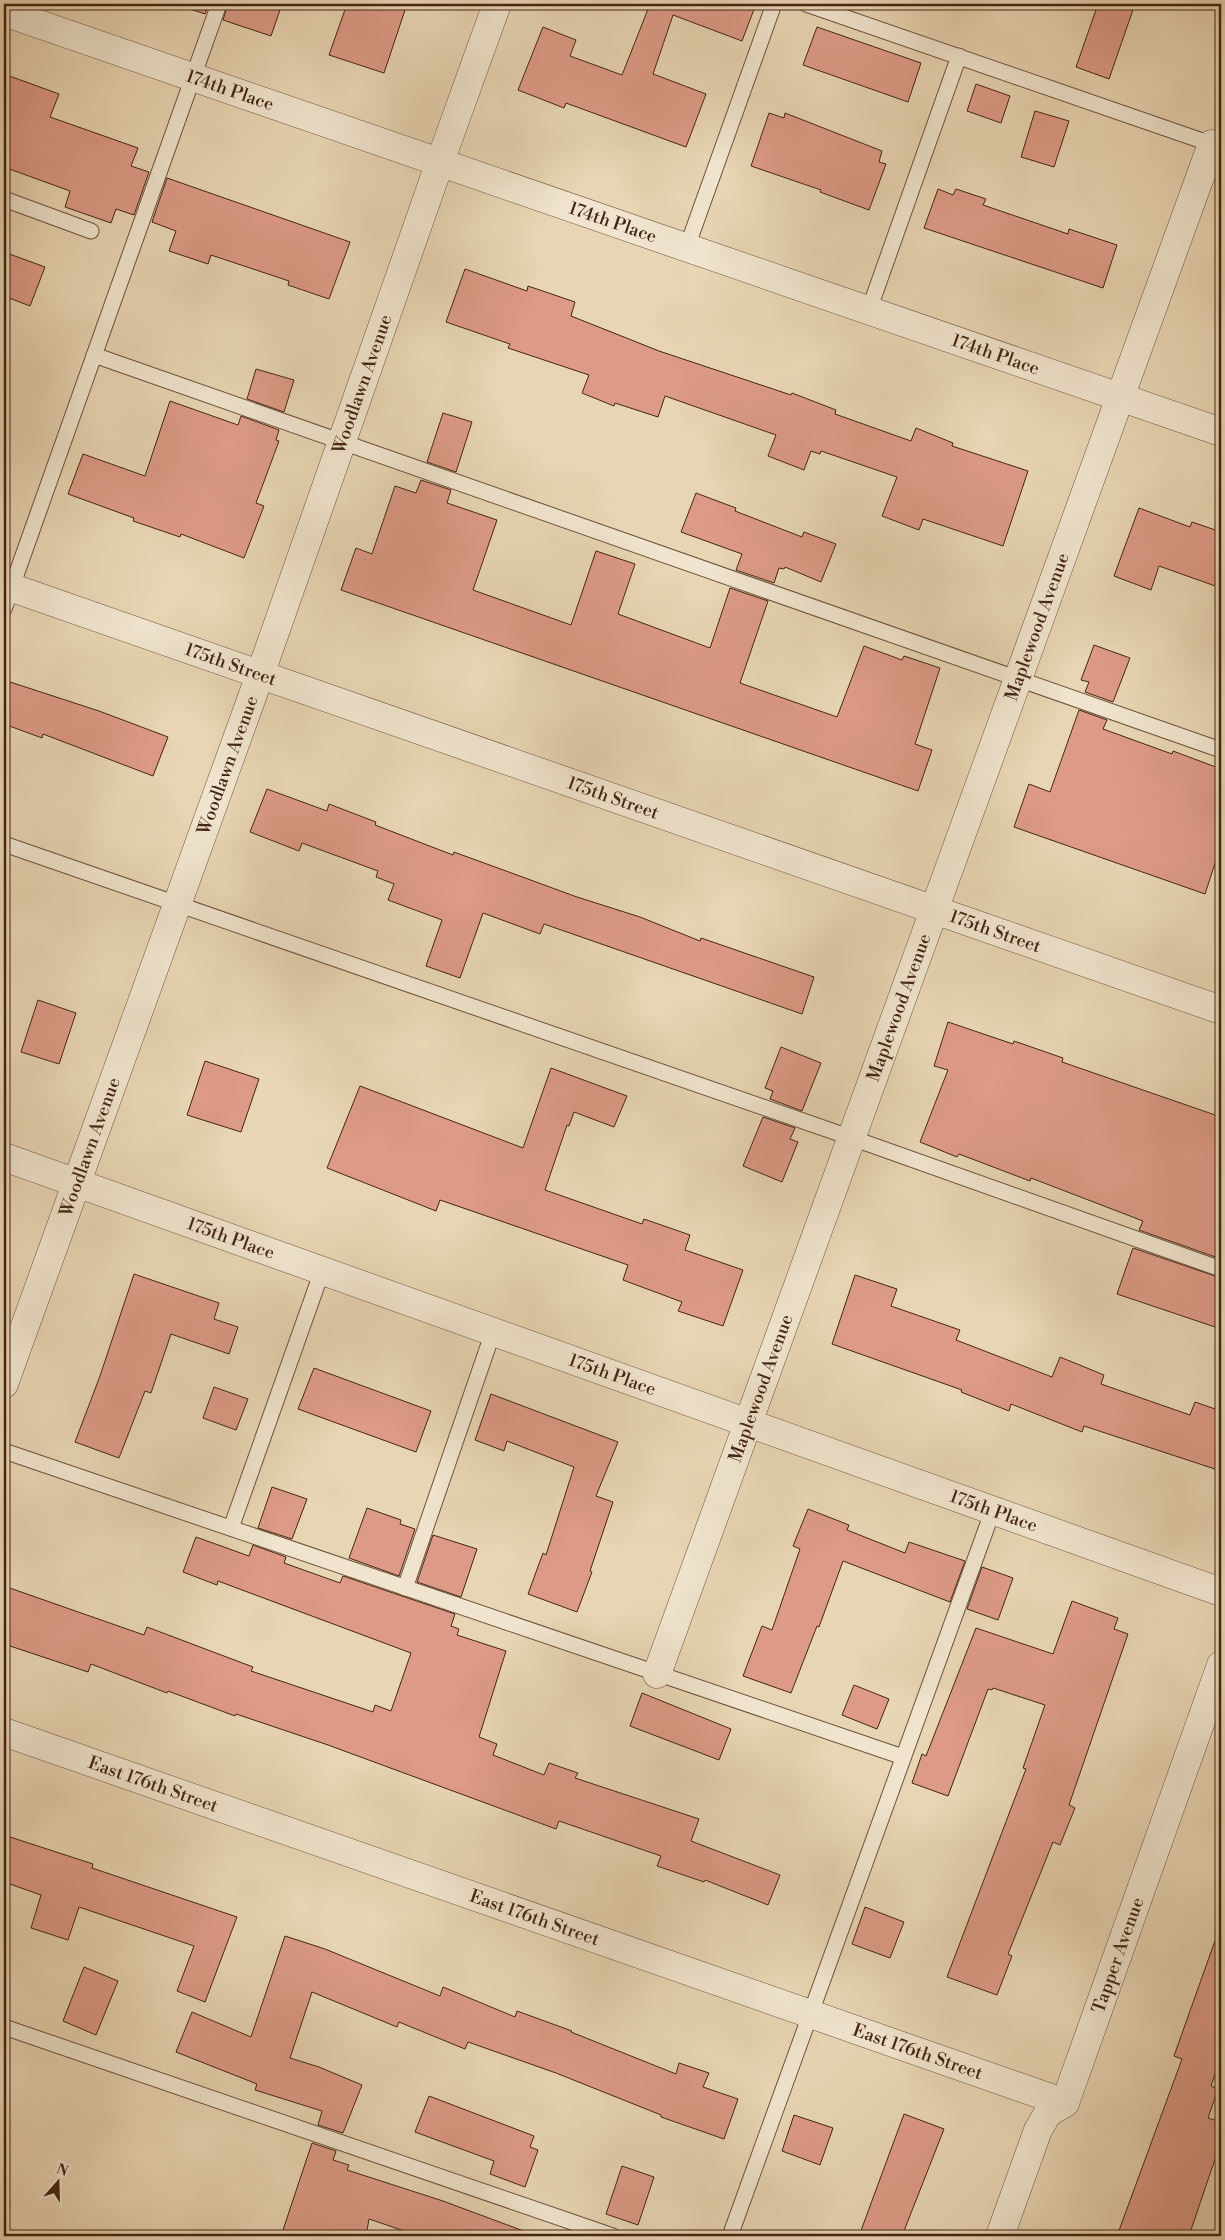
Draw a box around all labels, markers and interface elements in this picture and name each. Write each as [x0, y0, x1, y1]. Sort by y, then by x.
street label: 174th Place [183, 65, 277, 116]
street label: 174th Place [566, 197, 660, 248]
street label: Woodlawn Avenue [327, 312, 398, 458]
street label: 174th Place [948, 329, 1042, 381]
street label: Maplewood Avenue [1000, 550, 1075, 704]
street label: 175th Street [182, 638, 280, 691]
street label: Woodlawn Avenue [192, 693, 264, 839]
street label: 175th Street [564, 772, 662, 825]
street label: 175th Street [946, 905, 1045, 958]
street label: Maplewood Avenue [862, 931, 937, 1085]
street label: Woodlawn Avenue [54, 1075, 126, 1221]
street label: 175th Place [184, 1212, 278, 1265]
street label: Maplewood Avenue [724, 1311, 798, 1465]
street label: 175th Place [565, 1349, 659, 1401]
street label: 175th Place [947, 1485, 1040, 1537]
street label: East 176th Street [85, 1751, 222, 1818]
street label: East 176th Street [466, 1885, 603, 1951]
street label: Tapper Avenue [1087, 1894, 1149, 2016]
street label: East 176th Street [850, 2019, 986, 2085]
north arrow [32, 2158, 82, 2208]
text: N [54, 2160, 70, 2181]

